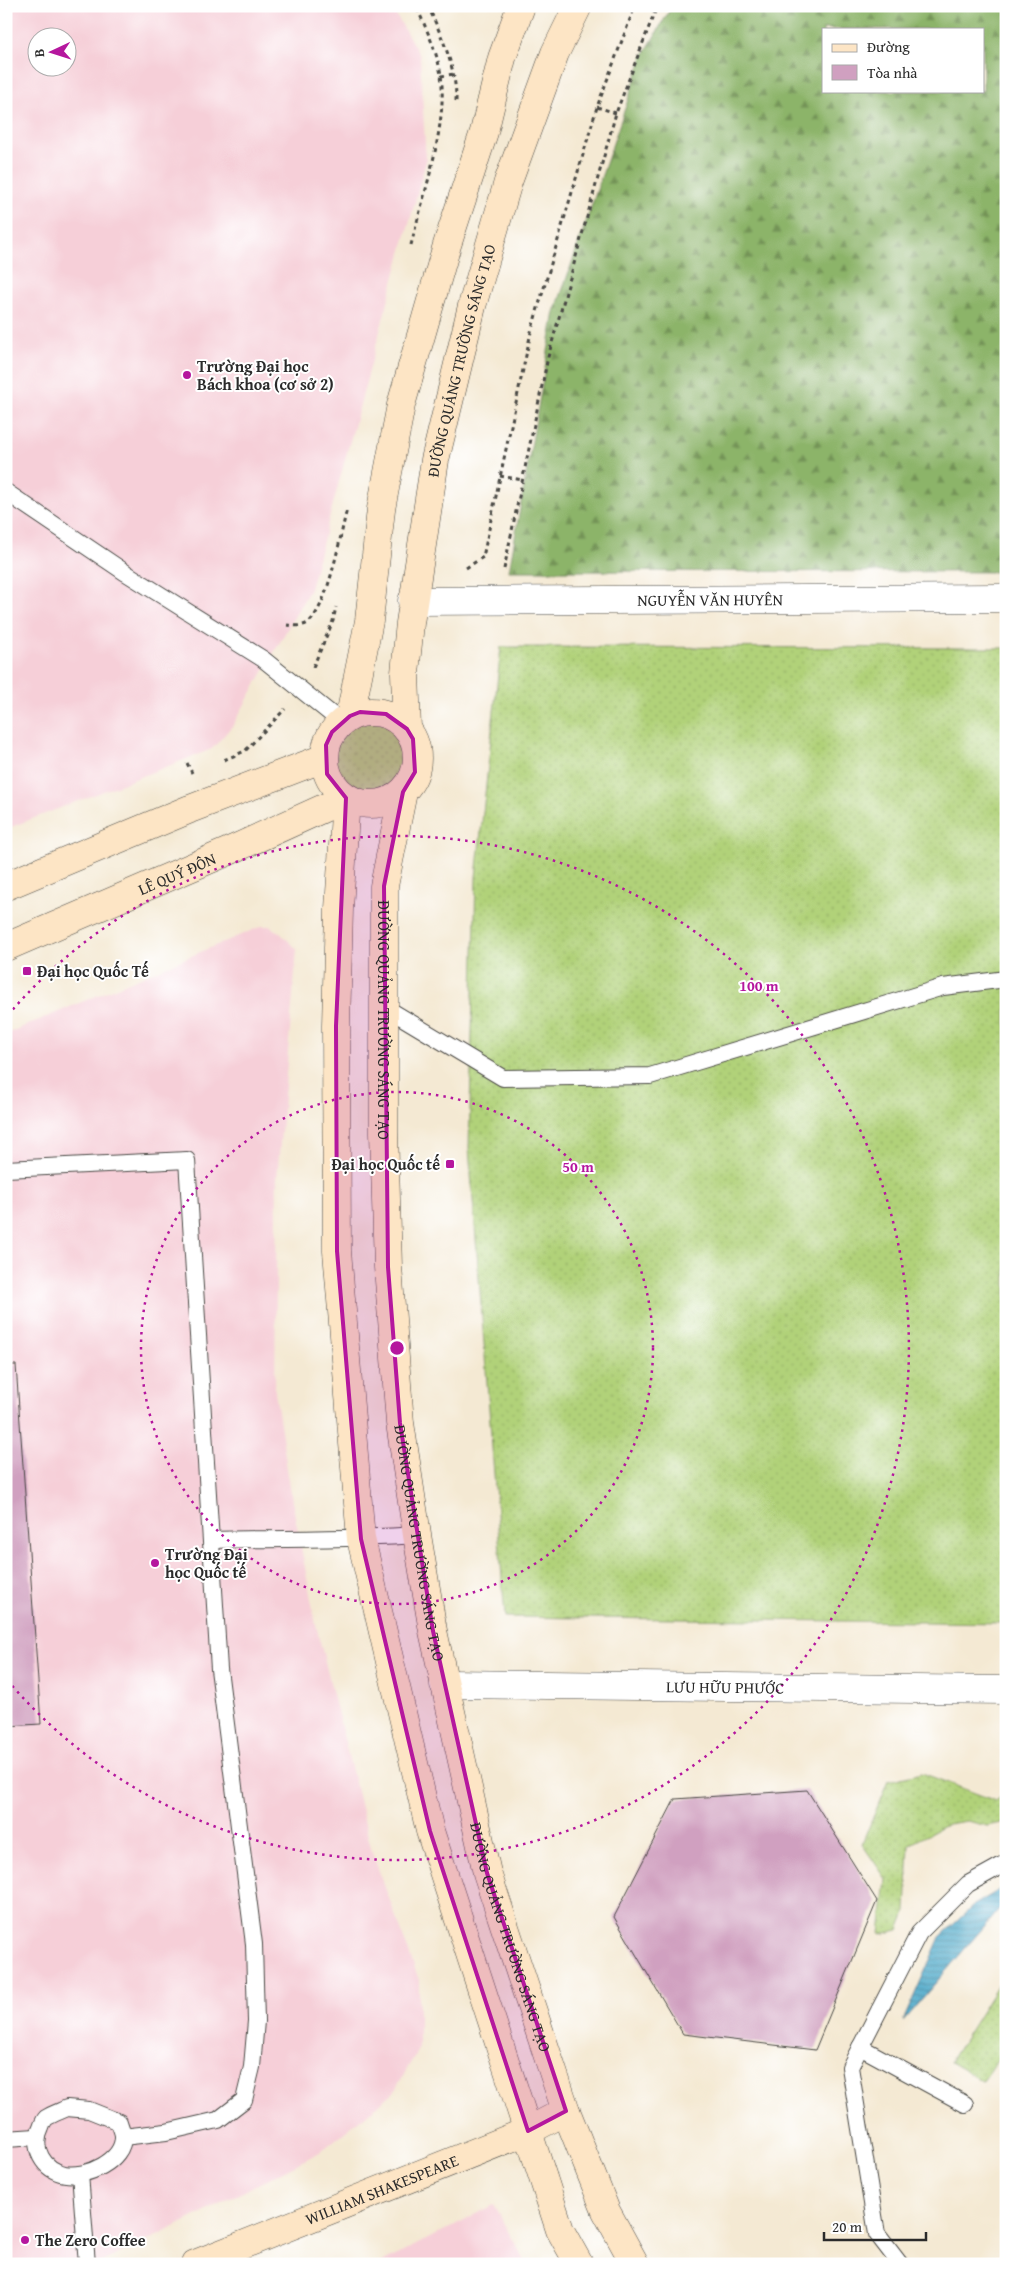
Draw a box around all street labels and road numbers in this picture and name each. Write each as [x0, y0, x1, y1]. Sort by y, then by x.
street label: ĐƯỜNG QUẢNG TRƯỜNG SÁNG TẠO [421, 241, 501, 479]
street label: NGUYỄN VĂN HUYÊN [637, 587, 783, 612]
street label: LÊ QUÝ ĐÔN [134, 846, 220, 901]
street label: ĐƯỜNG QUẢNG TRƯỜNG SÁNG TẠO [372, 900, 396, 1140]
street label: ĐƯỜNG QUẢNG TRƯỜNG SÁNG TẠO [388, 1423, 451, 1664]
street label: LƯU HỮU PHƯỚC [666, 1674, 784, 1700]
street label: ĐƯỜNG QUẢNG TRƯỜNG SÁNG TẠO [464, 1820, 558, 2055]
street label: WILLIAM SHAKESPEARE [302, 2148, 462, 2231]

